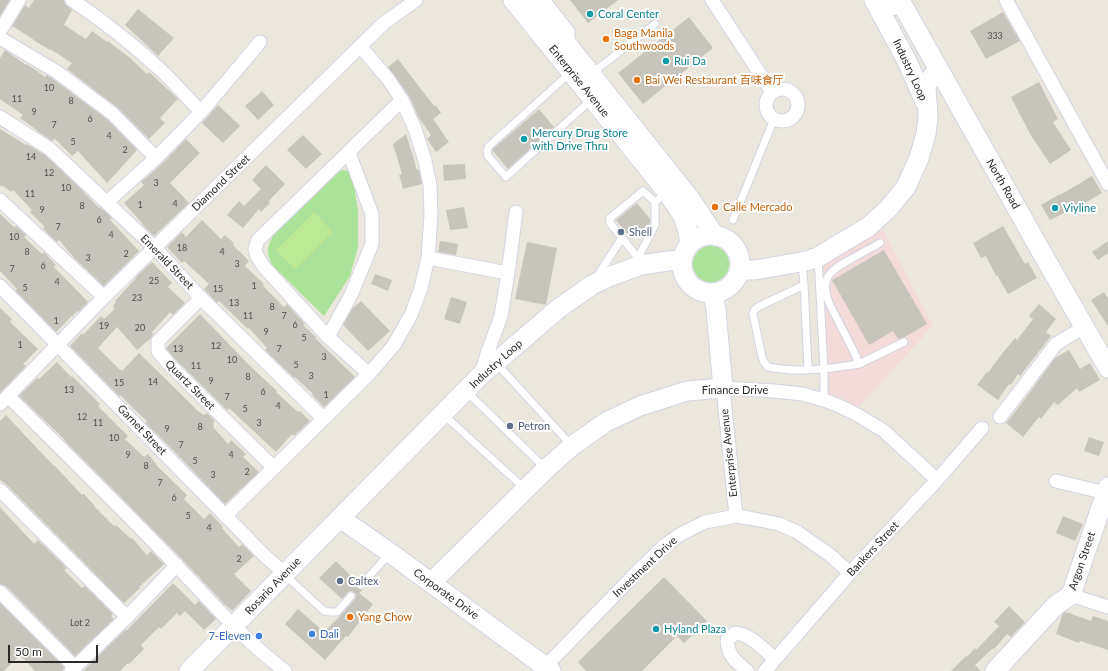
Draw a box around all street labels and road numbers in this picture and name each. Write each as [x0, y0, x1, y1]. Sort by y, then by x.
street label: Industry Loop [890, 37, 930, 103]
street label: Enterprise Avenue [546, 42, 612, 120]
street label: Diamond Street [189, 152, 253, 214]
street label: North Road [983, 157, 1023, 211]
street label: Emerald Street [138, 232, 196, 292]
street label: Industry Loop [467, 337, 525, 391]
street label: Quartz Street [162, 357, 218, 413]
street label: Finance Drive [702, 383, 768, 397]
street label: Garnet Street [115, 402, 169, 458]
street label: Enterprise Avenue [718, 408, 740, 498]
street label: Bankers Street [844, 519, 902, 579]
street label: Argon Street [1066, 530, 1098, 592]
street label: Investment Drive [610, 534, 680, 600]
street label: Rosario Avenue [242, 554, 304, 618]
street label: Corporate Drive [411, 566, 481, 622]

